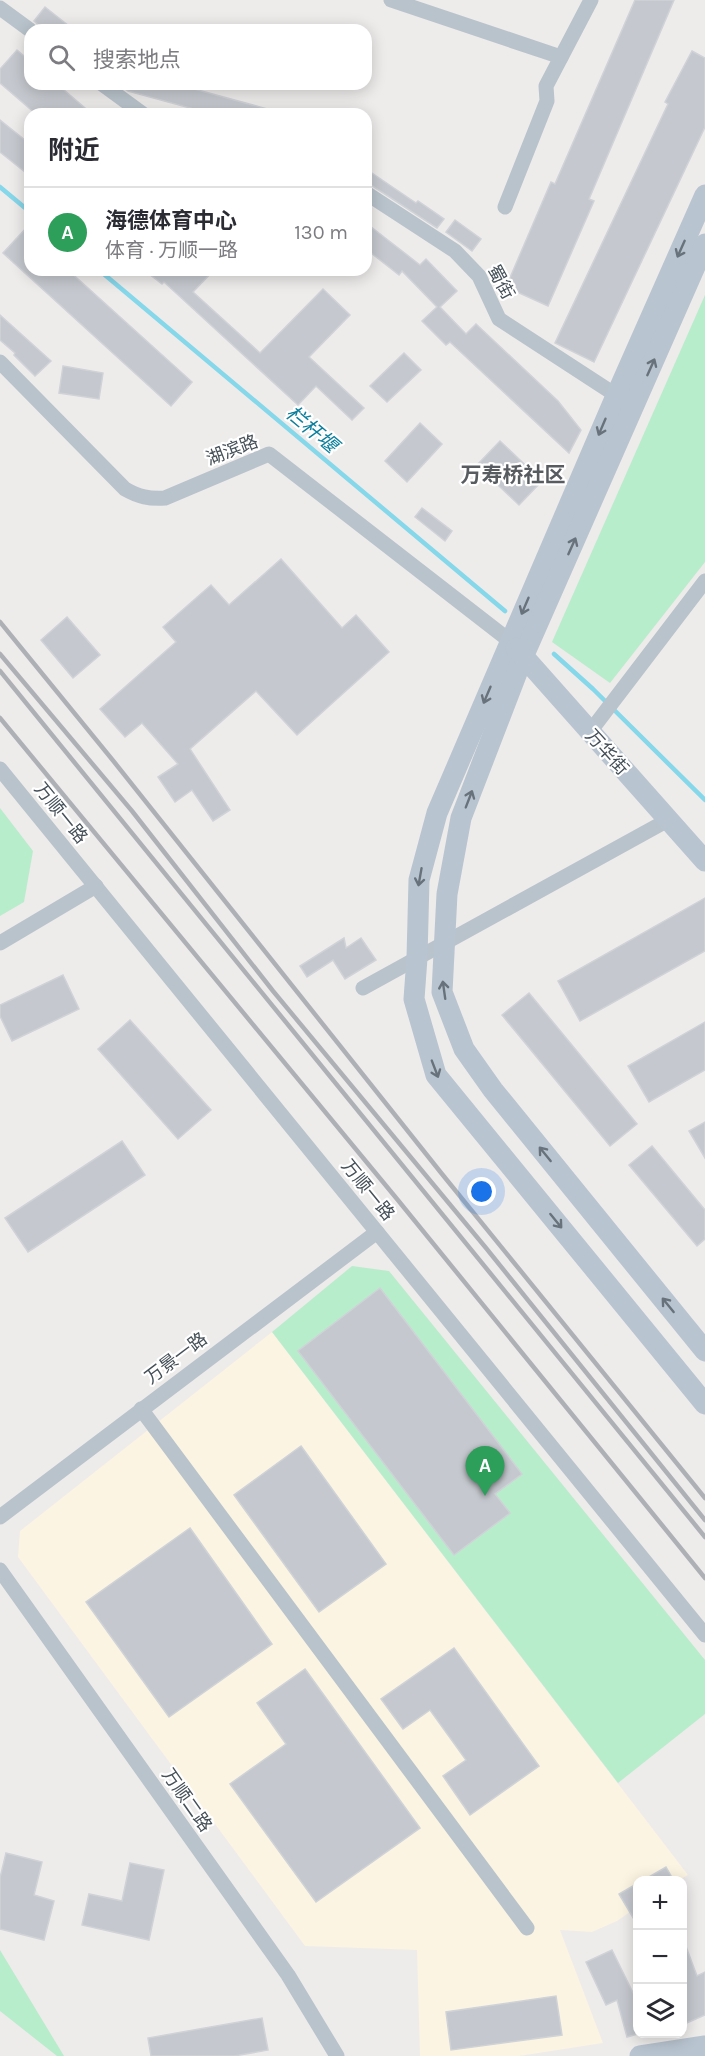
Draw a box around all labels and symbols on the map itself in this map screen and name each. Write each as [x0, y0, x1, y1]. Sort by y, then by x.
one-way arrow [675, 239, 686, 257]
street label: 蜀街 [483, 261, 519, 303]
one-way arrow [646, 359, 657, 377]
water label: 栏杆堰 [281, 401, 344, 459]
one-way arrow [596, 417, 607, 436]
street label: 湖滨路 [203, 430, 261, 470]
district label: 万寿桥社区 [461, 463, 566, 487]
one-way arrow [567, 537, 579, 555]
one-way arrow [519, 596, 530, 615]
one-way arrow [481, 685, 492, 704]
street label: 万华街 [581, 725, 633, 779]
street label: 万顺一路 [30, 778, 92, 848]
one-way arrow [464, 790, 475, 808]
one-way arrow [414, 867, 425, 887]
one-way arrow [439, 981, 450, 1001]
one-way arrow [431, 1059, 442, 1077]
one-way arrow [538, 1147, 552, 1162]
street label: 万顺一路 [337, 1155, 399, 1225]
your location [467, 1177, 496, 1206]
one-way arrow [549, 1213, 562, 1229]
one-way arrow [662, 1298, 675, 1314]
street label: 万景一路 [141, 1328, 211, 1388]
pin: A [466, 1446, 504, 1496]
street label: 万顺二路 [157, 1764, 217, 1836]

